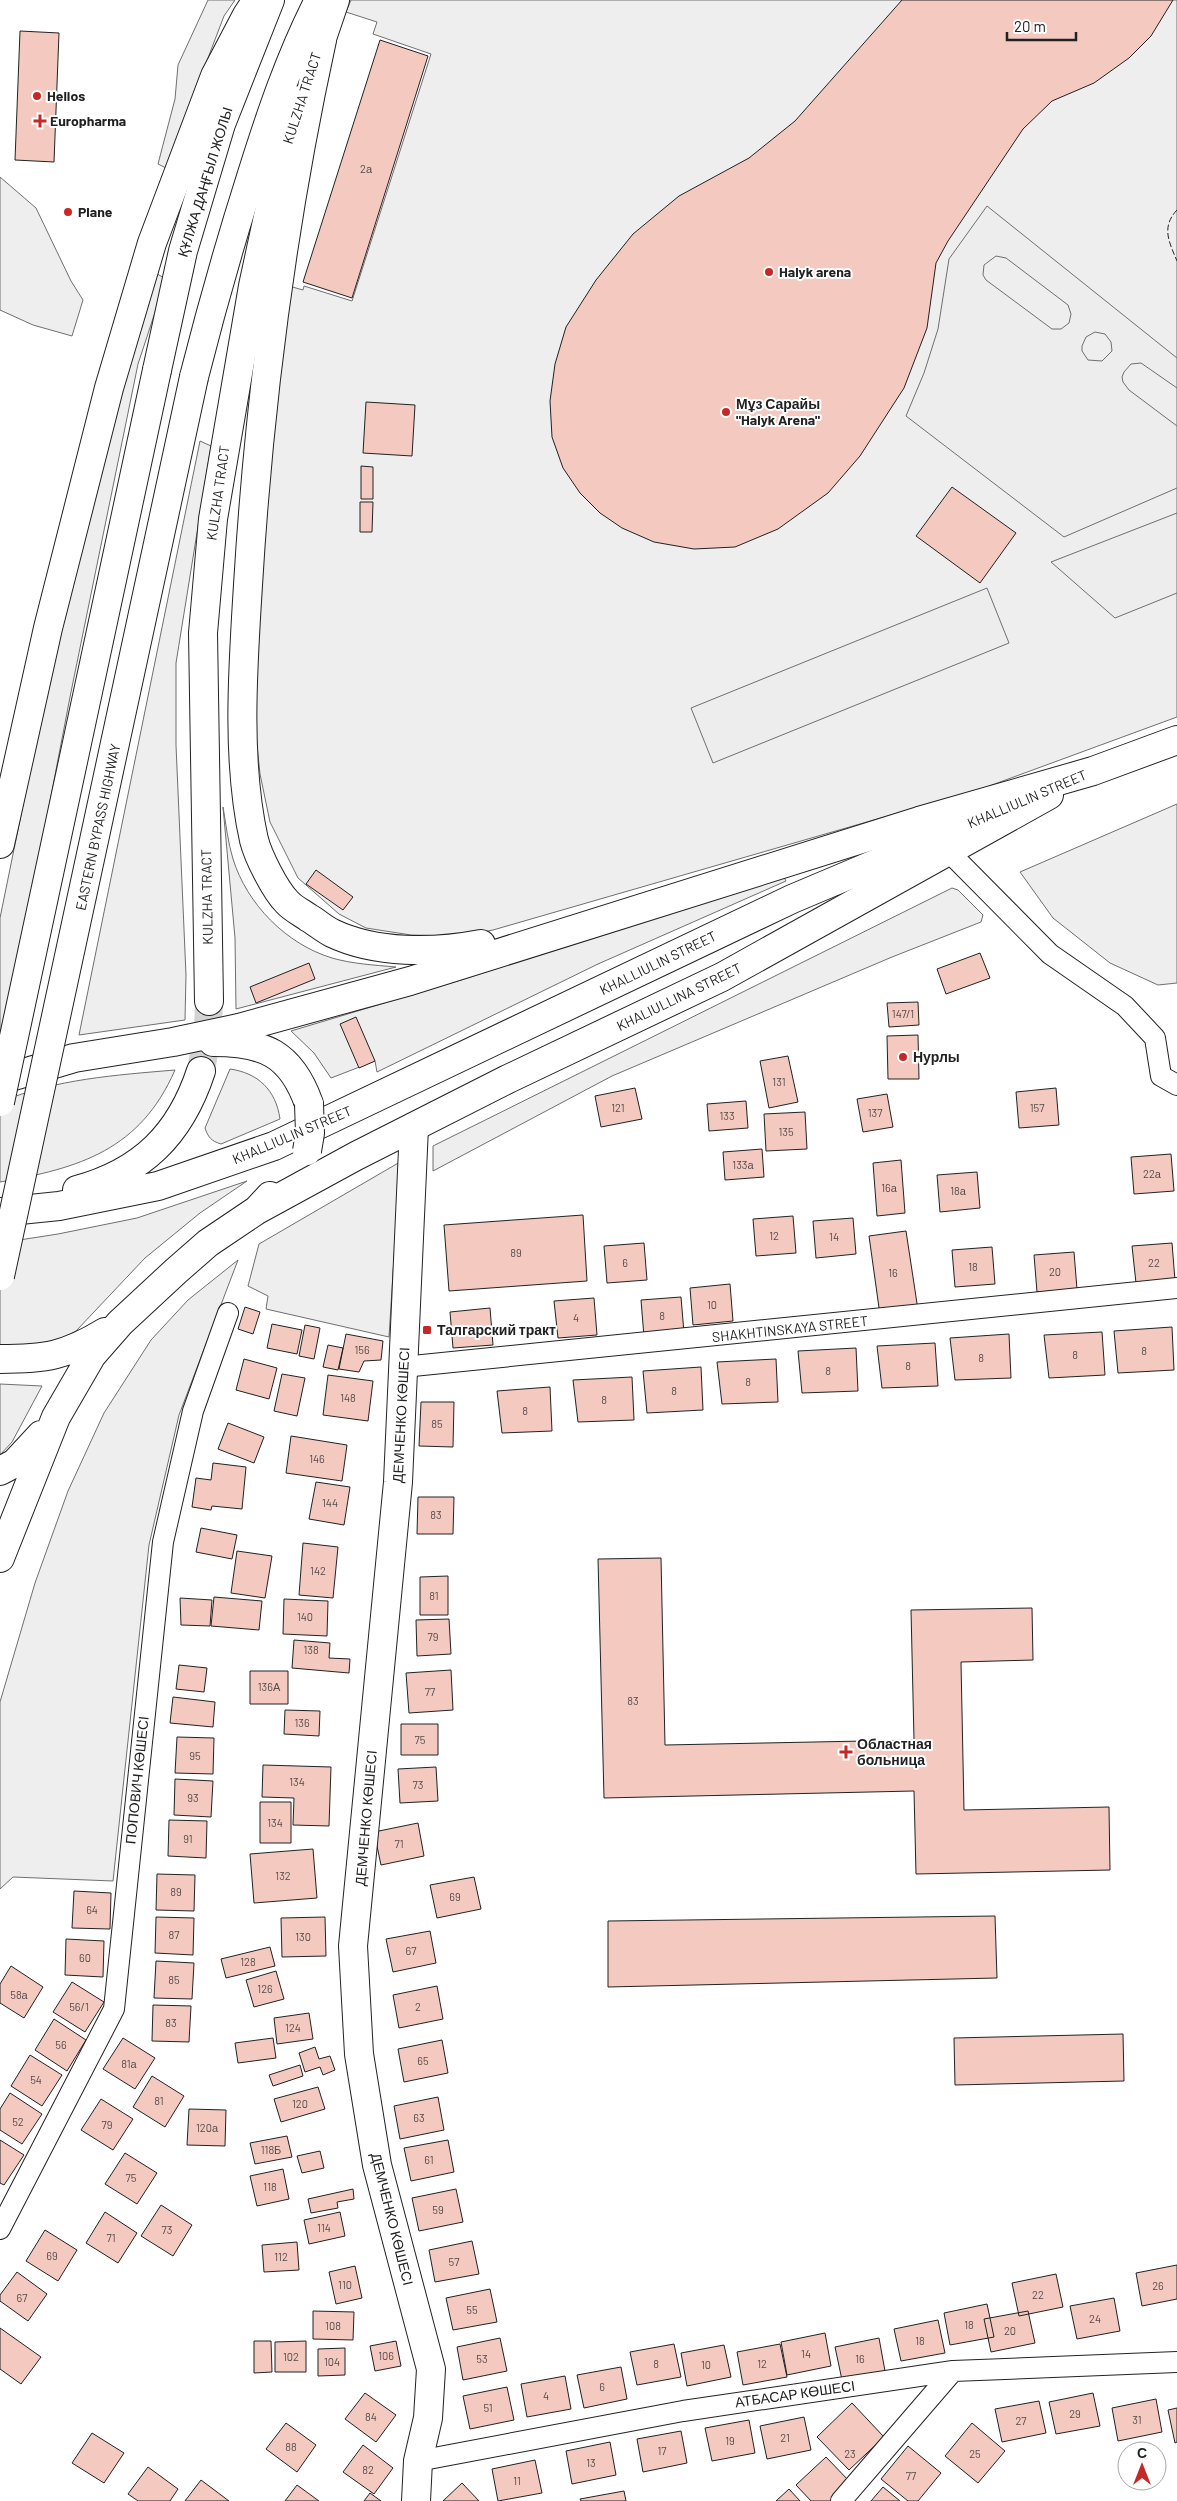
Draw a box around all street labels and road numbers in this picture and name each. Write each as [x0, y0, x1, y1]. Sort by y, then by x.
street label: KULZHA TRACT [279, 50, 324, 146]
street label: ҚҰЛЖА ДАҢҒЫЛ ЖОЛЫ [174, 105, 235, 259]
street label: KULZHA TRACT [202, 444, 233, 541]
street label: EASTERN BYPASS HIGHWAY [72, 742, 124, 912]
street label: KHALLIULIN STREET [965, 766, 1089, 831]
street label: KULZHA TRACT [197, 849, 216, 945]
street label: KHALLIULIN STREET [596, 927, 719, 998]
street label: KHALIULLINA STREET [614, 959, 744, 1034]
street label: KHALLIULIN STREET [230, 1102, 354, 1167]
street label: SHAKHTINSKAYA STREET [711, 1312, 869, 1345]
street label: ДЕМЧЕНКО КӨШЕСІ [388, 1347, 413, 1483]
street label: ПОПОВИЧ КӨШЕСІ [121, 1715, 152, 1845]
street label: ДЕМЧЕНКО КӨШЕСІ [351, 1749, 380, 1886]
street label: ДЕМЧЕНКО КӨШЕСІ [368, 2151, 417, 2287]
street label: АТБАСАР КӨШЕСІ [734, 2377, 856, 2410]

